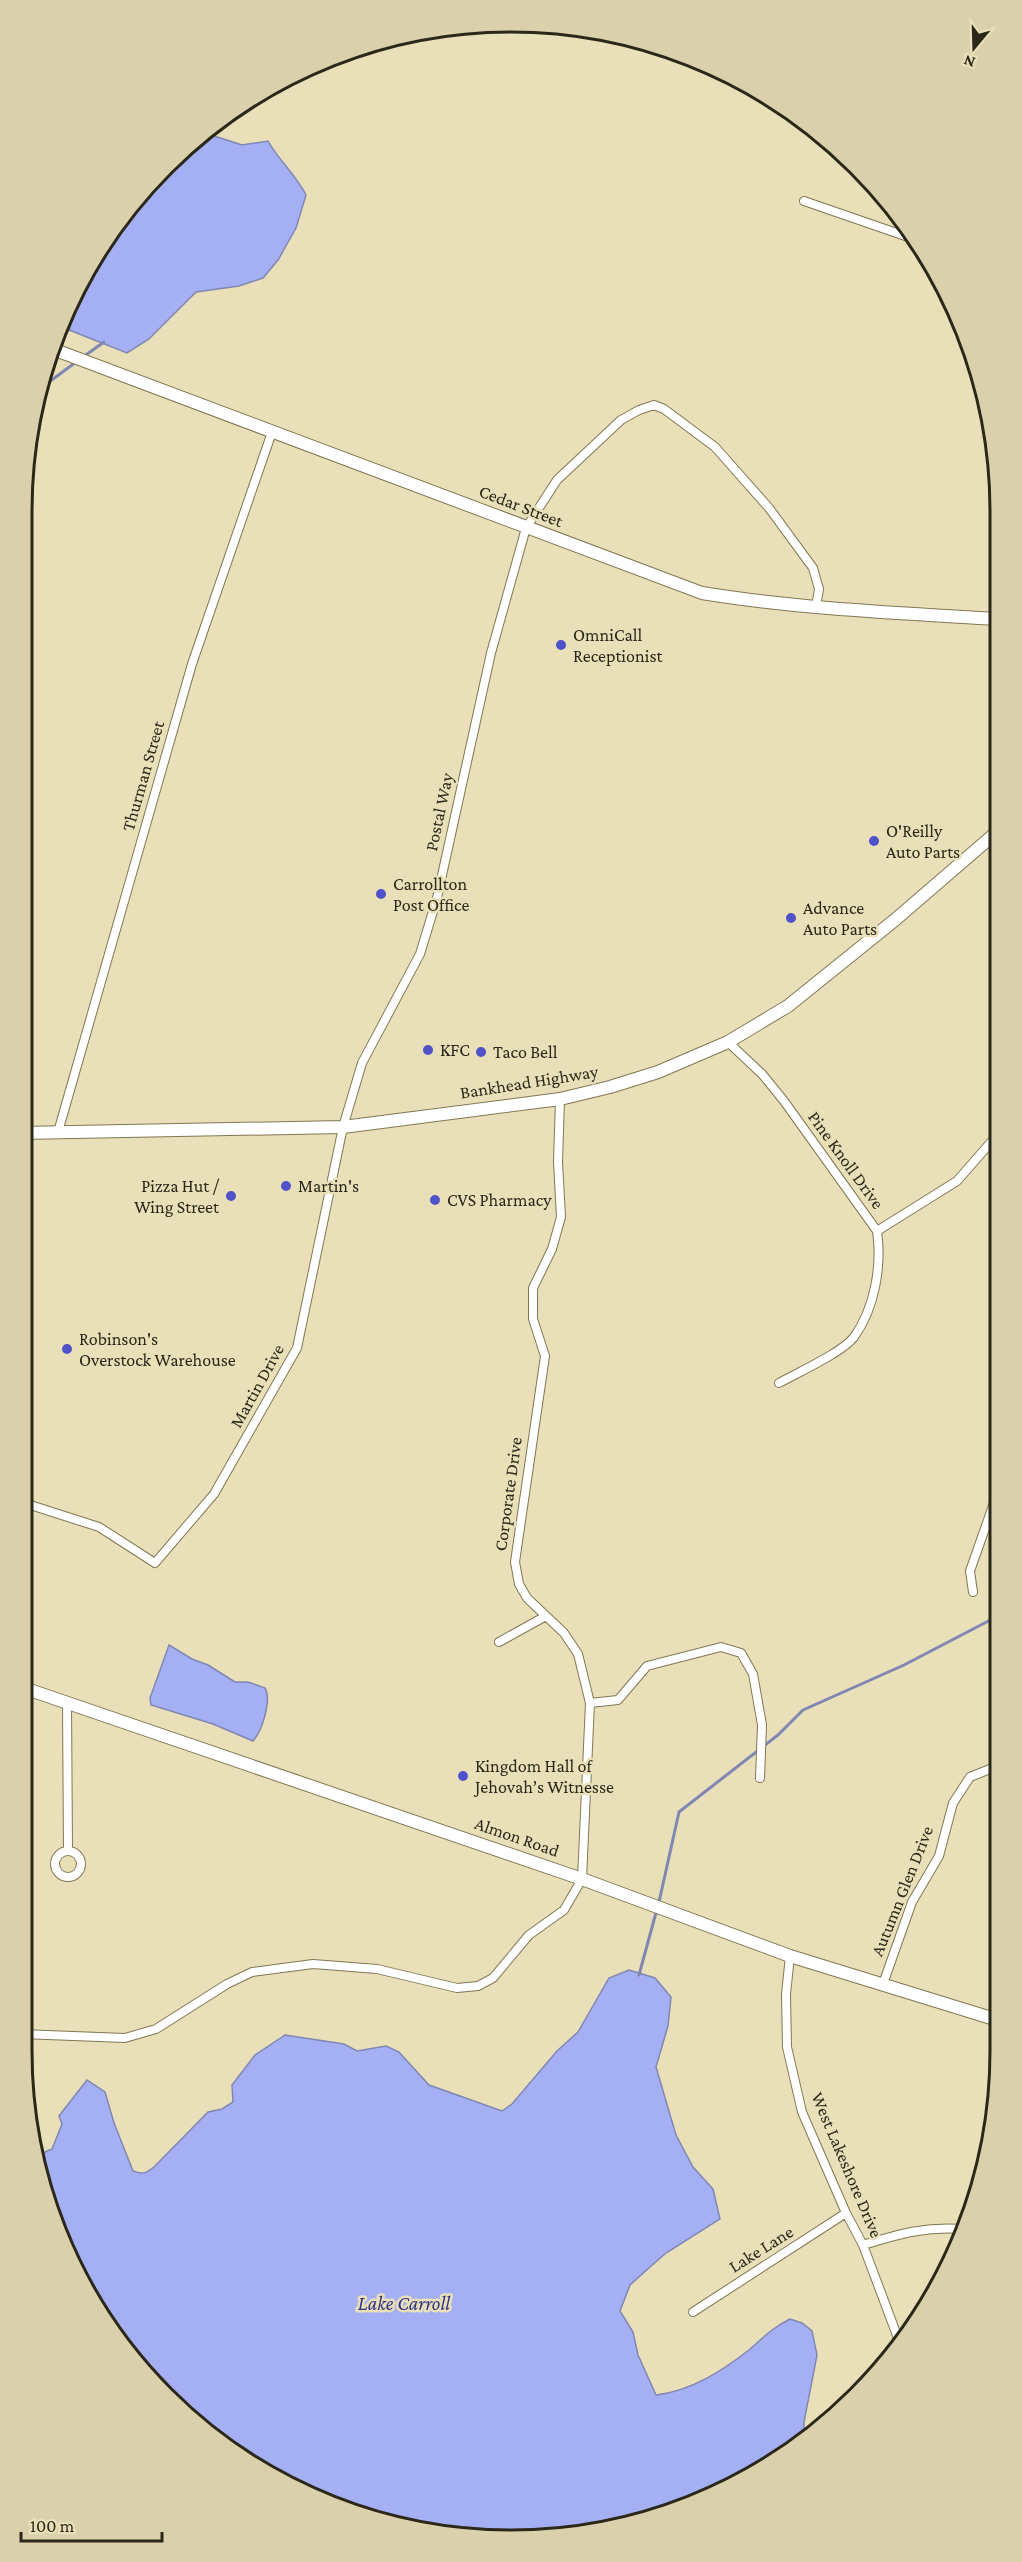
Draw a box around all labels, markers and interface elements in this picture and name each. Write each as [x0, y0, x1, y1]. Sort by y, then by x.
north arrow [944, 18, 1004, 78]
text: N [961, 52, 977, 72]
street label: Cedar Street [476, 481, 567, 532]
place label: OmniCall Receptionist [573, 625, 663, 666]
marker: OmniCall Receptionist [554, 638, 568, 652]
street label: Thurman Street [118, 718, 169, 833]
street label: Postal Way [421, 770, 457, 853]
place label: O'Reilly Auto Parts [886, 821, 960, 862]
marker: O'Reilly Auto Parts [867, 834, 881, 848]
place label: Carrollton Post Office [393, 874, 469, 915]
marker: Carrollton Post Office [374, 887, 388, 901]
place label: Advance Auto Parts [803, 898, 877, 939]
marker: Advance Auto Parts [784, 911, 798, 925]
place label: KFC [440, 1040, 470, 1060]
place label: Taco Bell [493, 1042, 558, 1062]
marker: KFC [421, 1043, 435, 1057]
marker: Taco Bell [474, 1045, 488, 1059]
street label: Bankhead Highway [458, 1061, 600, 1103]
street label: Pine Knoll Drive [804, 1107, 888, 1213]
place label: Pizza Hut / Wing Street [134, 1176, 220, 1217]
place label: Martin's [298, 1176, 359, 1196]
marker: Martin's [279, 1179, 293, 1193]
marker: Pizza Hut / Wing Street [224, 1189, 238, 1203]
place label: CVS Pharmacy [447, 1190, 552, 1210]
marker: CVS Pharmacy [428, 1193, 442, 1207]
place label: Robinson's Overstock Warehouse [79, 1329, 236, 1370]
street label: Martin Drive [226, 1341, 288, 1431]
marker: Robinson's Overstock Warehouse [60, 1342, 74, 1356]
street label: Corporate Drive [490, 1436, 526, 1552]
place label: Kingdom Hall of Jehovah’s Witnesse [473, 1756, 614, 1797]
marker: Kingdom Hall of Jehovah’s Witnesse [456, 1769, 470, 1783]
street label: Almon Road [472, 1813, 562, 1861]
street label: Autumn Glen Drive [867, 1823, 937, 1959]
street label: West Lakeshore Drive [807, 2089, 887, 2241]
street label: Lake Lane [725, 2221, 797, 2277]
water label: Lake Carroll [358, 2292, 451, 2314]
scale bar [21, 2505, 162, 2543]
text: 100 m [30, 2516, 75, 2536]

